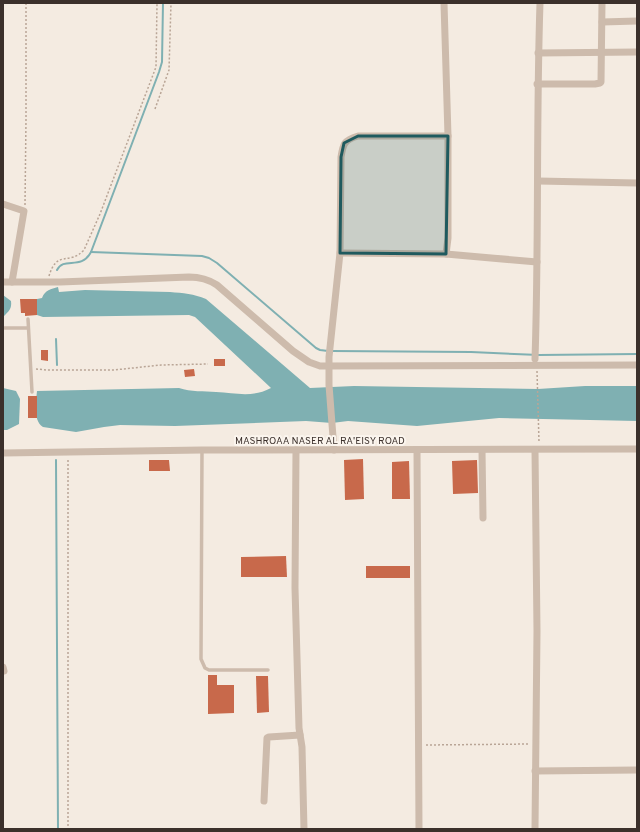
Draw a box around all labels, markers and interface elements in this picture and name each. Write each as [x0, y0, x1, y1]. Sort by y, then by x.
street label: MASHROAA NASER AL RA'EISY ROAD [235, 435, 405, 448]

